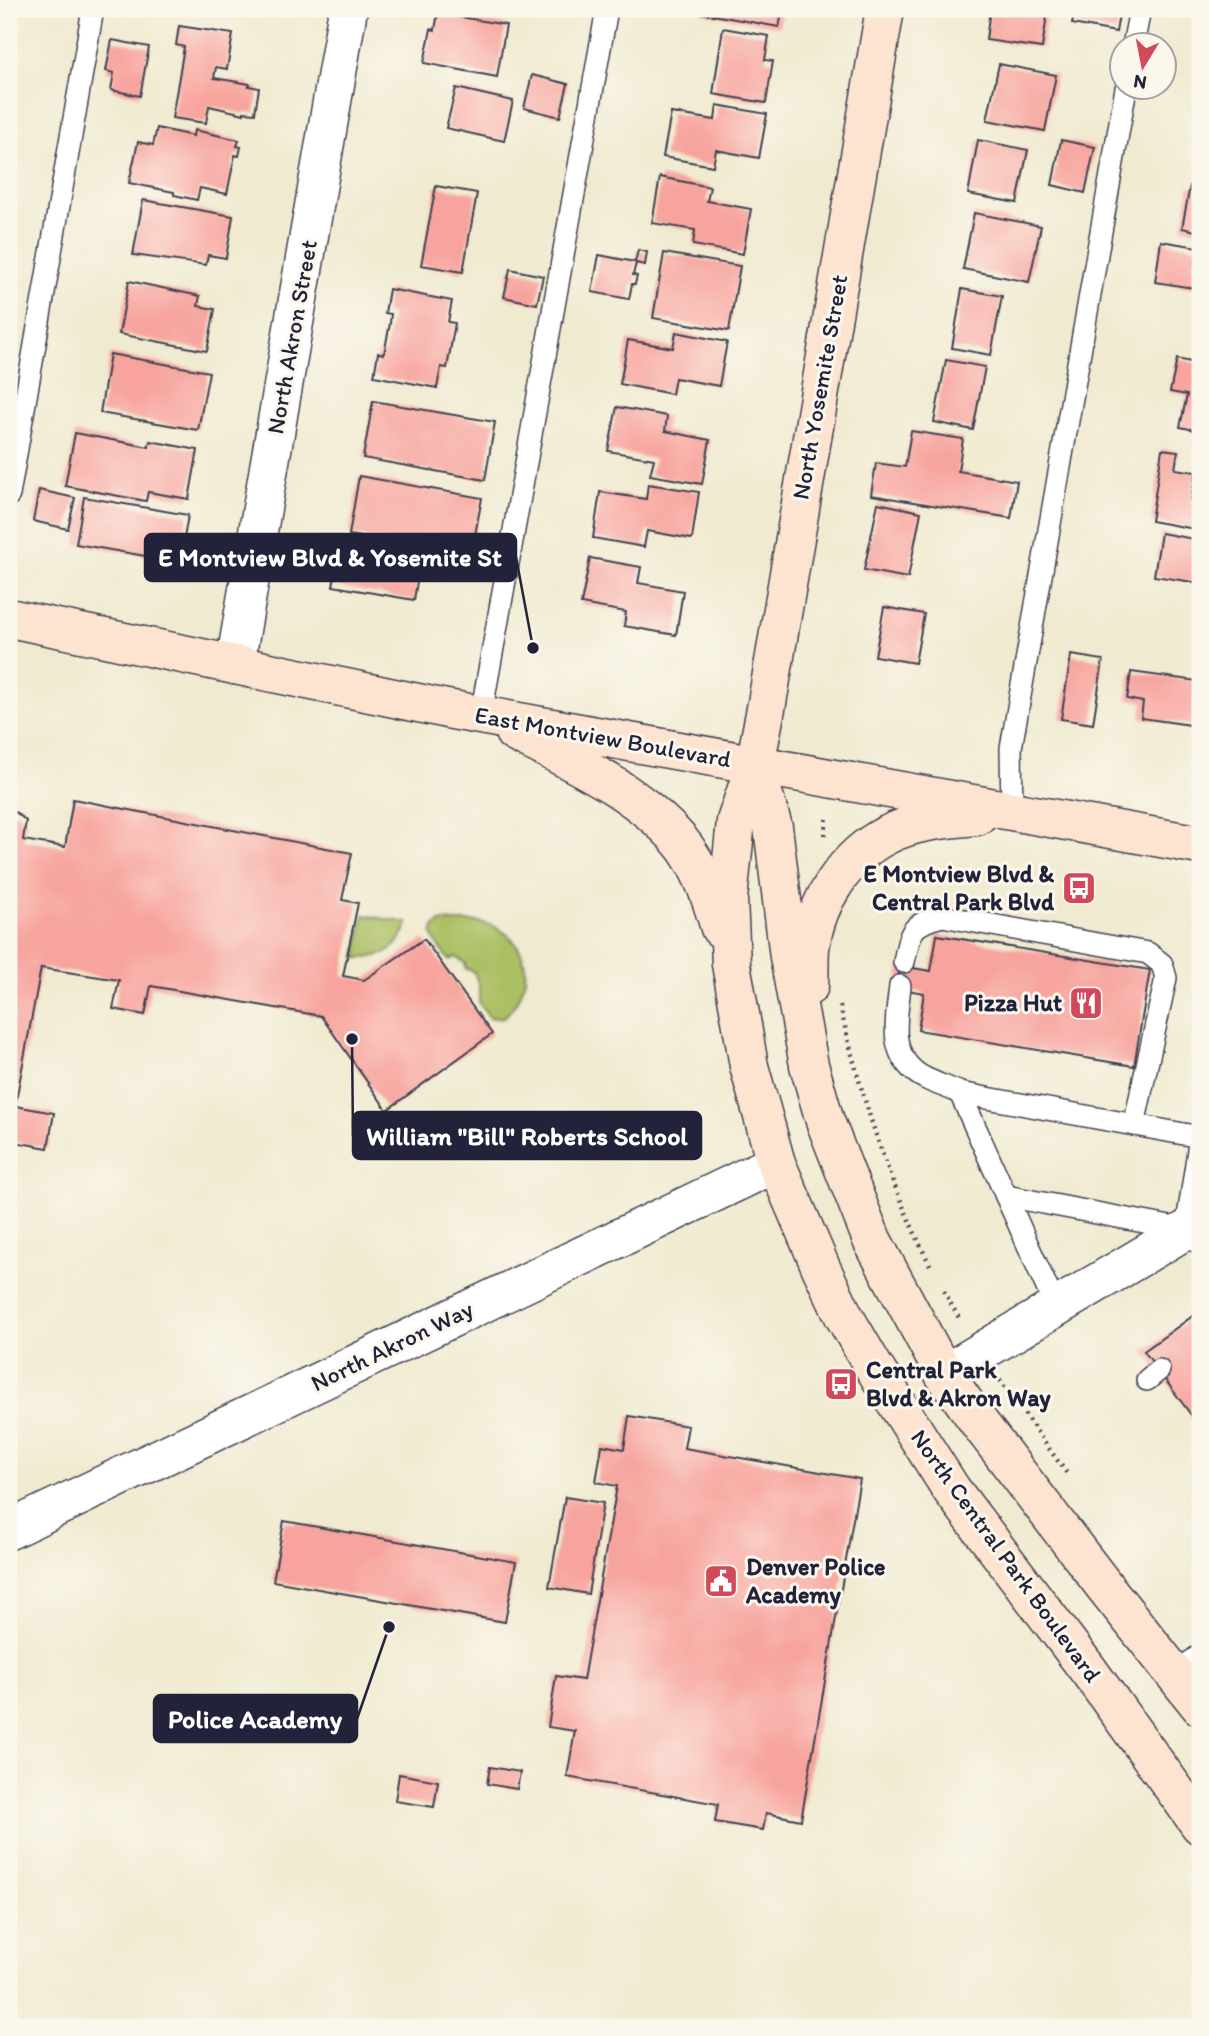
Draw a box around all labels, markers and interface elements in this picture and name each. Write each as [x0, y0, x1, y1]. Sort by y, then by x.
north arrow [1108, 32, 1178, 102]
text: N [1132, 70, 1148, 95]
street label: North Akron Street [260, 237, 323, 436]
street label: North Yosemite Street [785, 272, 854, 502]
callout: E Montview Blvd & Yosemite St [145, 534, 516, 581]
text: E Montview Blvd & Yosemite St [158, 541, 502, 573]
street label: East Montview Boulevard [473, 700, 734, 773]
place label: E Montview Blvd & Central Park Blvd [864, 859, 1055, 916]
bus stop icon: E Montview Blvd & Central Park Blvd [1060, 869, 1098, 907]
restaurant icon: Pizza Hut [1067, 984, 1105, 1022]
place label: Pizza Hut [964, 988, 1062, 1017]
callout: William "Bill" Roberts School [353, 1112, 701, 1159]
text: William "Bill" Roberts School [366, 1120, 688, 1152]
street label: North Akron Way [306, 1294, 478, 1397]
place label: Central Park Blvd & Akron Way [866, 1355, 1051, 1413]
bus stop icon: Central Park Blvd & Akron Way [822, 1365, 860, 1403]
street label: North Central Park Boulevard [905, 1424, 1108, 1688]
place label: Denver Police Academy [745, 1552, 886, 1610]
public building icon: Denver Police Academy [702, 1562, 740, 1600]
callout: Police Academy [154, 1695, 357, 1742]
text: Police Academy [168, 1703, 343, 1735]

